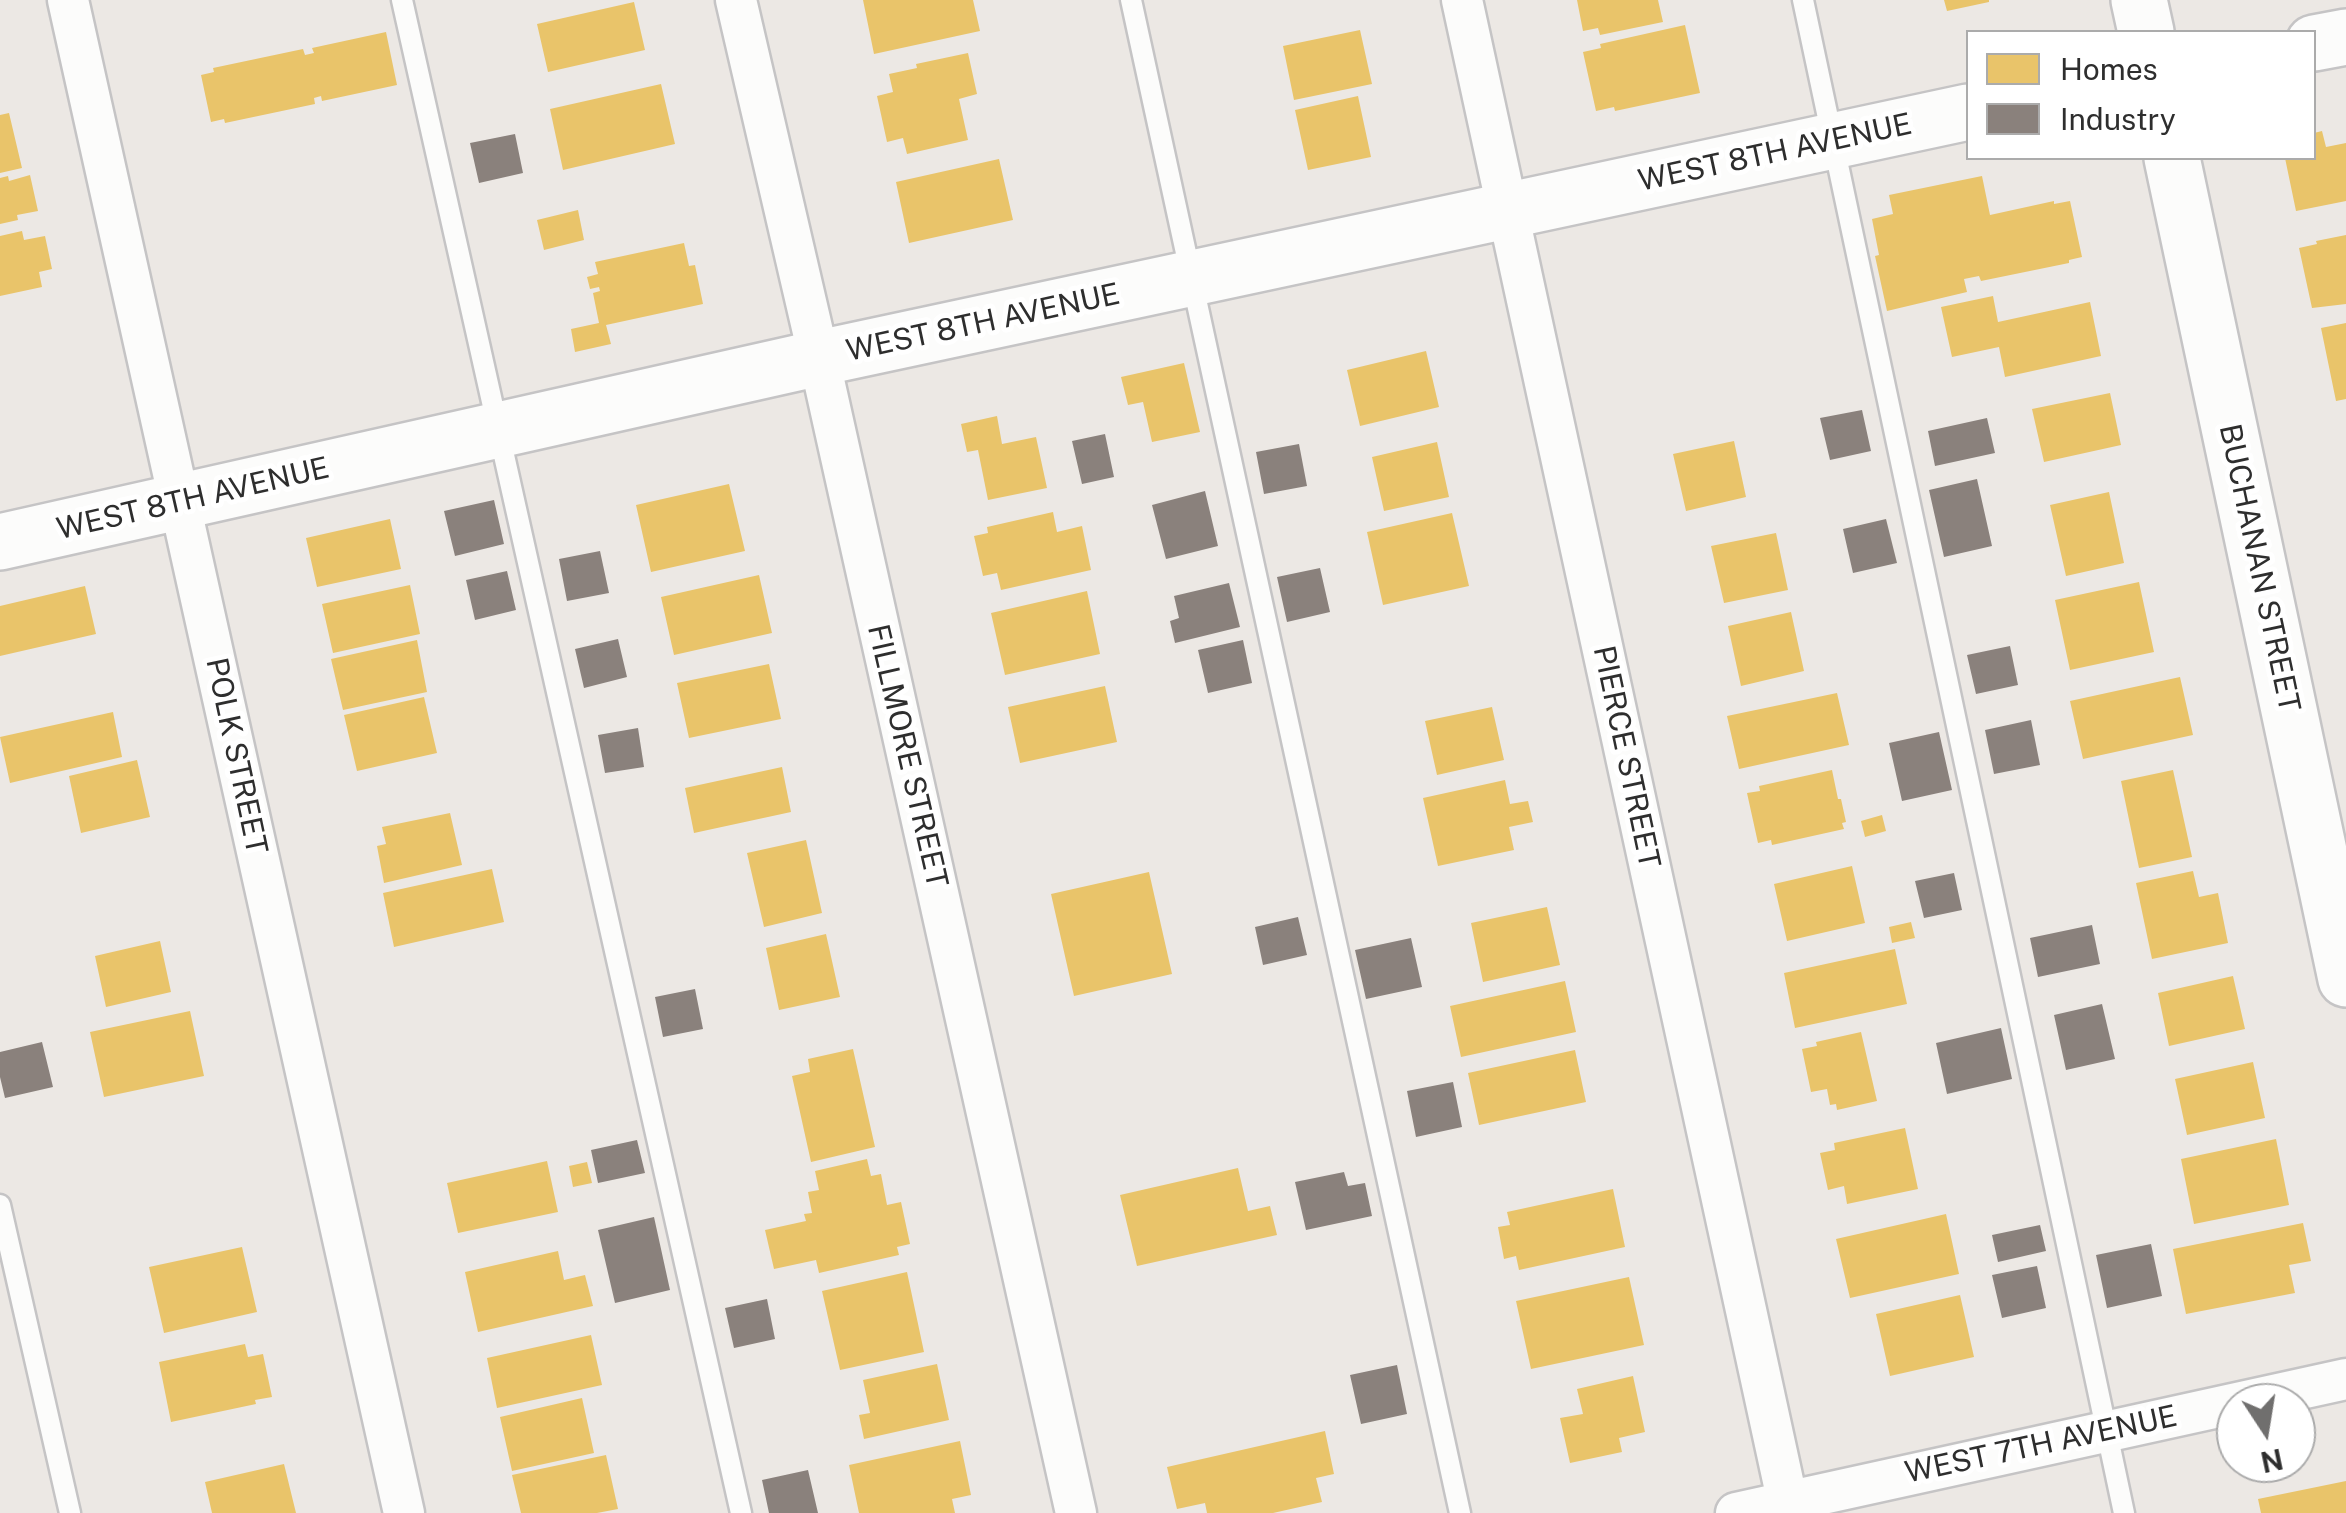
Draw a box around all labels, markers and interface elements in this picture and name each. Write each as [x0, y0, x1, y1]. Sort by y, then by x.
legend [1966, 30, 2316, 160]
text: Homes [2060, 51, 2158, 87]
text: Industry [2060, 101, 2176, 137]
street label: WEST 8TH AVENUE [1635, 106, 1915, 200]
street label: WEST 8TH AVENUE [843, 276, 1123, 370]
street label: BUCHANAN STREET [2211, 421, 2307, 715]
street label: WEST 8TH AVENUE [53, 450, 333, 548]
street label: FILLMORE STREET [859, 621, 955, 891]
street label: PIERCE STREET [1585, 643, 1667, 871]
street label: POLK STREET [198, 655, 274, 857]
north arrow [2216, 1383, 2316, 1483]
street label: WEST 7TH AVENUE [1902, 1399, 2180, 1491]
text: N [2258, 1442, 2286, 1479]

